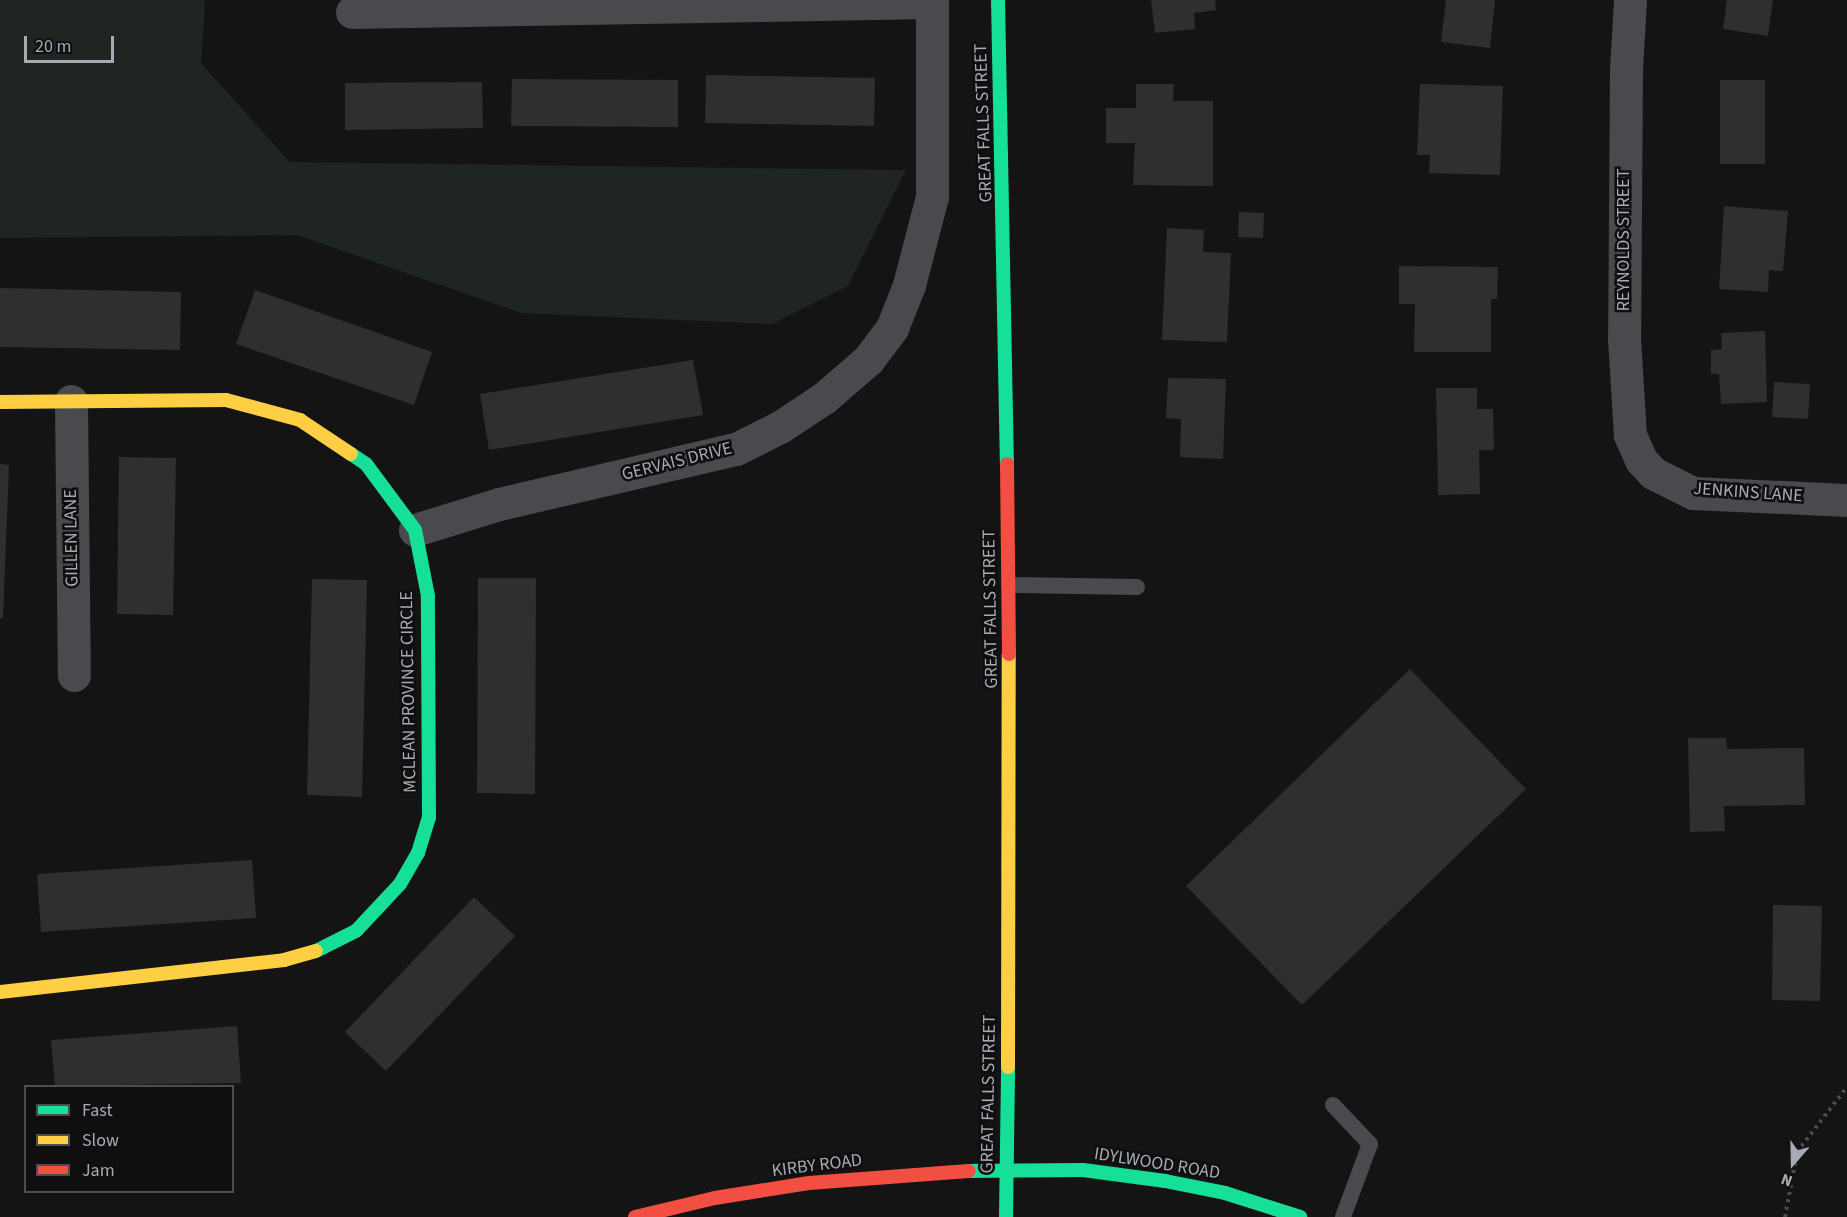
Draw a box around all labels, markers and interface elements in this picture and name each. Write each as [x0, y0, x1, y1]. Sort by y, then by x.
scale bar [27, 24, 117, 62]
text: 20 m [35, 34, 71, 59]
street label: GREAT FALLS STREET [970, 43, 998, 203]
street label: REYNOLDS STREET [1613, 169, 1635, 311]
street label: GERVAIS DRIVE [620, 438, 734, 486]
street label: JENKINS LANE [1693, 478, 1803, 508]
street label: GILLEN LANE [60, 489, 84, 587]
street label: GREAT FALLS STREET [979, 529, 1003, 689]
street label: MCLEAN PROVINCE CIRCLE [396, 591, 422, 793]
street label: GREAT FALLS STREET [977, 1014, 1001, 1174]
legend [24, 1085, 234, 1193]
text: Fast [82, 1098, 113, 1123]
text: Slow [82, 1128, 119, 1153]
north arrow [1763, 1133, 1823, 1193]
street label: IDYLWOOD ROAD [1092, 1143, 1222, 1185]
street label: KIRBY ROAD [771, 1150, 863, 1182]
text: Jam [82, 1158, 115, 1183]
text: N [1778, 1168, 1796, 1192]

